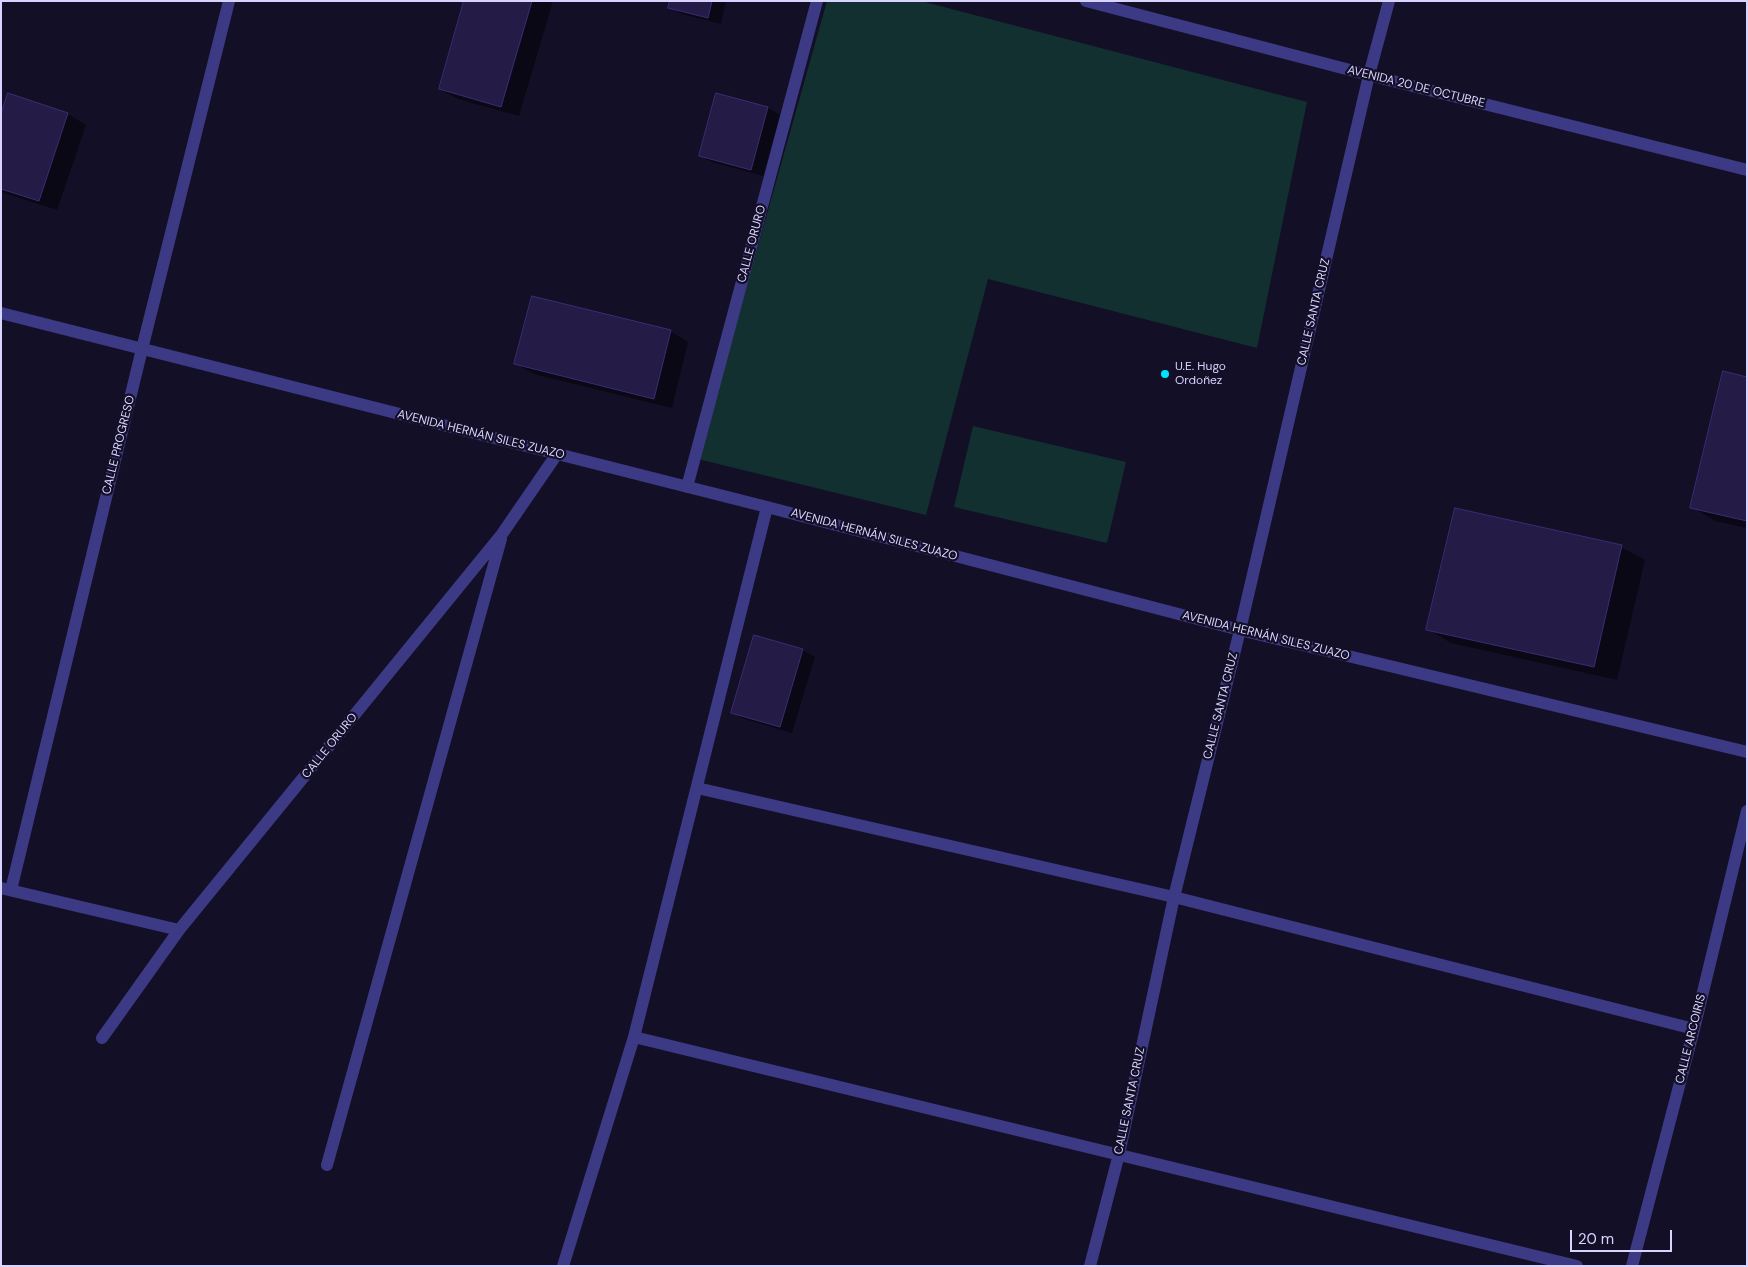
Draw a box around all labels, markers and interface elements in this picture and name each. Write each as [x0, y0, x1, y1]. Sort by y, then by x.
street label: AVENIDA 20 DE OCTUBRE [1346, 63, 1486, 111]
street label: CALLE ORURO [735, 204, 769, 284]
street label: CALLE SANTA CRUZ [1295, 257, 1333, 367]
place label: U.E. Hugo Ordoñez [1175, 360, 1226, 388]
marker: U.E. Hugo Ordoñez [1159, 368, 1171, 380]
street label: CALLE PROGRESO [100, 394, 138, 496]
street label: AVENIDA HERNÁN SILES ZUAZO [396, 407, 566, 463]
street label: AVENIDA HERNÁN SILES ZUAZO [789, 506, 959, 564]
street label: AVENIDA HERNÁN SILES ZUAZO [1181, 608, 1351, 664]
street label: CALLE SANTA CRUZ [1201, 651, 1241, 761]
street label: CALLE ORURO [299, 711, 361, 781]
street label: CALLE ARCOIRIS [1673, 993, 1709, 1085]
street label: CALLE SANTA CRUZ [1112, 1046, 1148, 1156]
scale bar [1573, 1220, 1676, 1252]
text: 20 m [1578, 1229, 1614, 1249]

